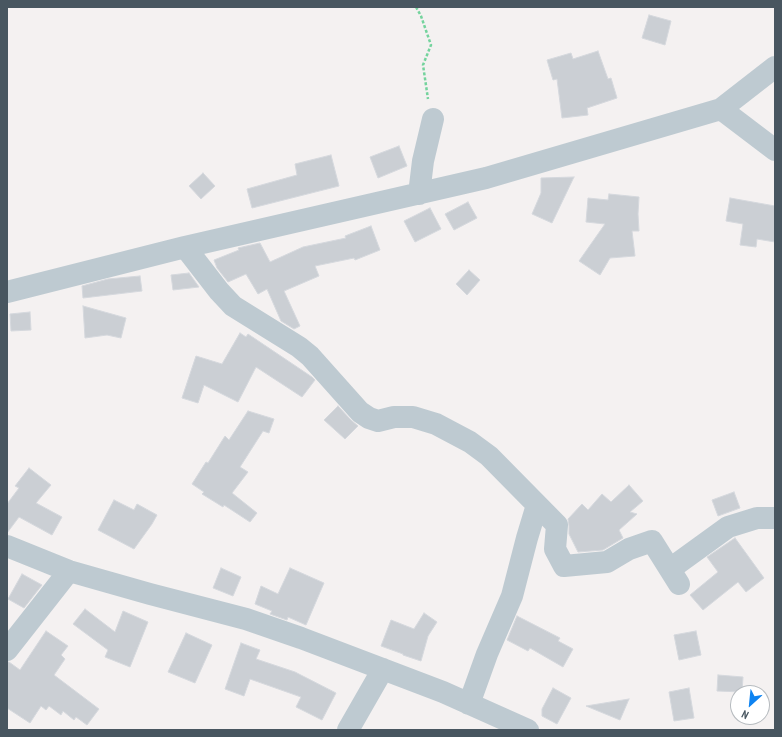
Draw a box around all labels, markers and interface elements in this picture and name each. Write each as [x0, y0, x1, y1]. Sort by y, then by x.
north arrow [730, 685, 770, 725]
text: N [739, 707, 751, 722]

